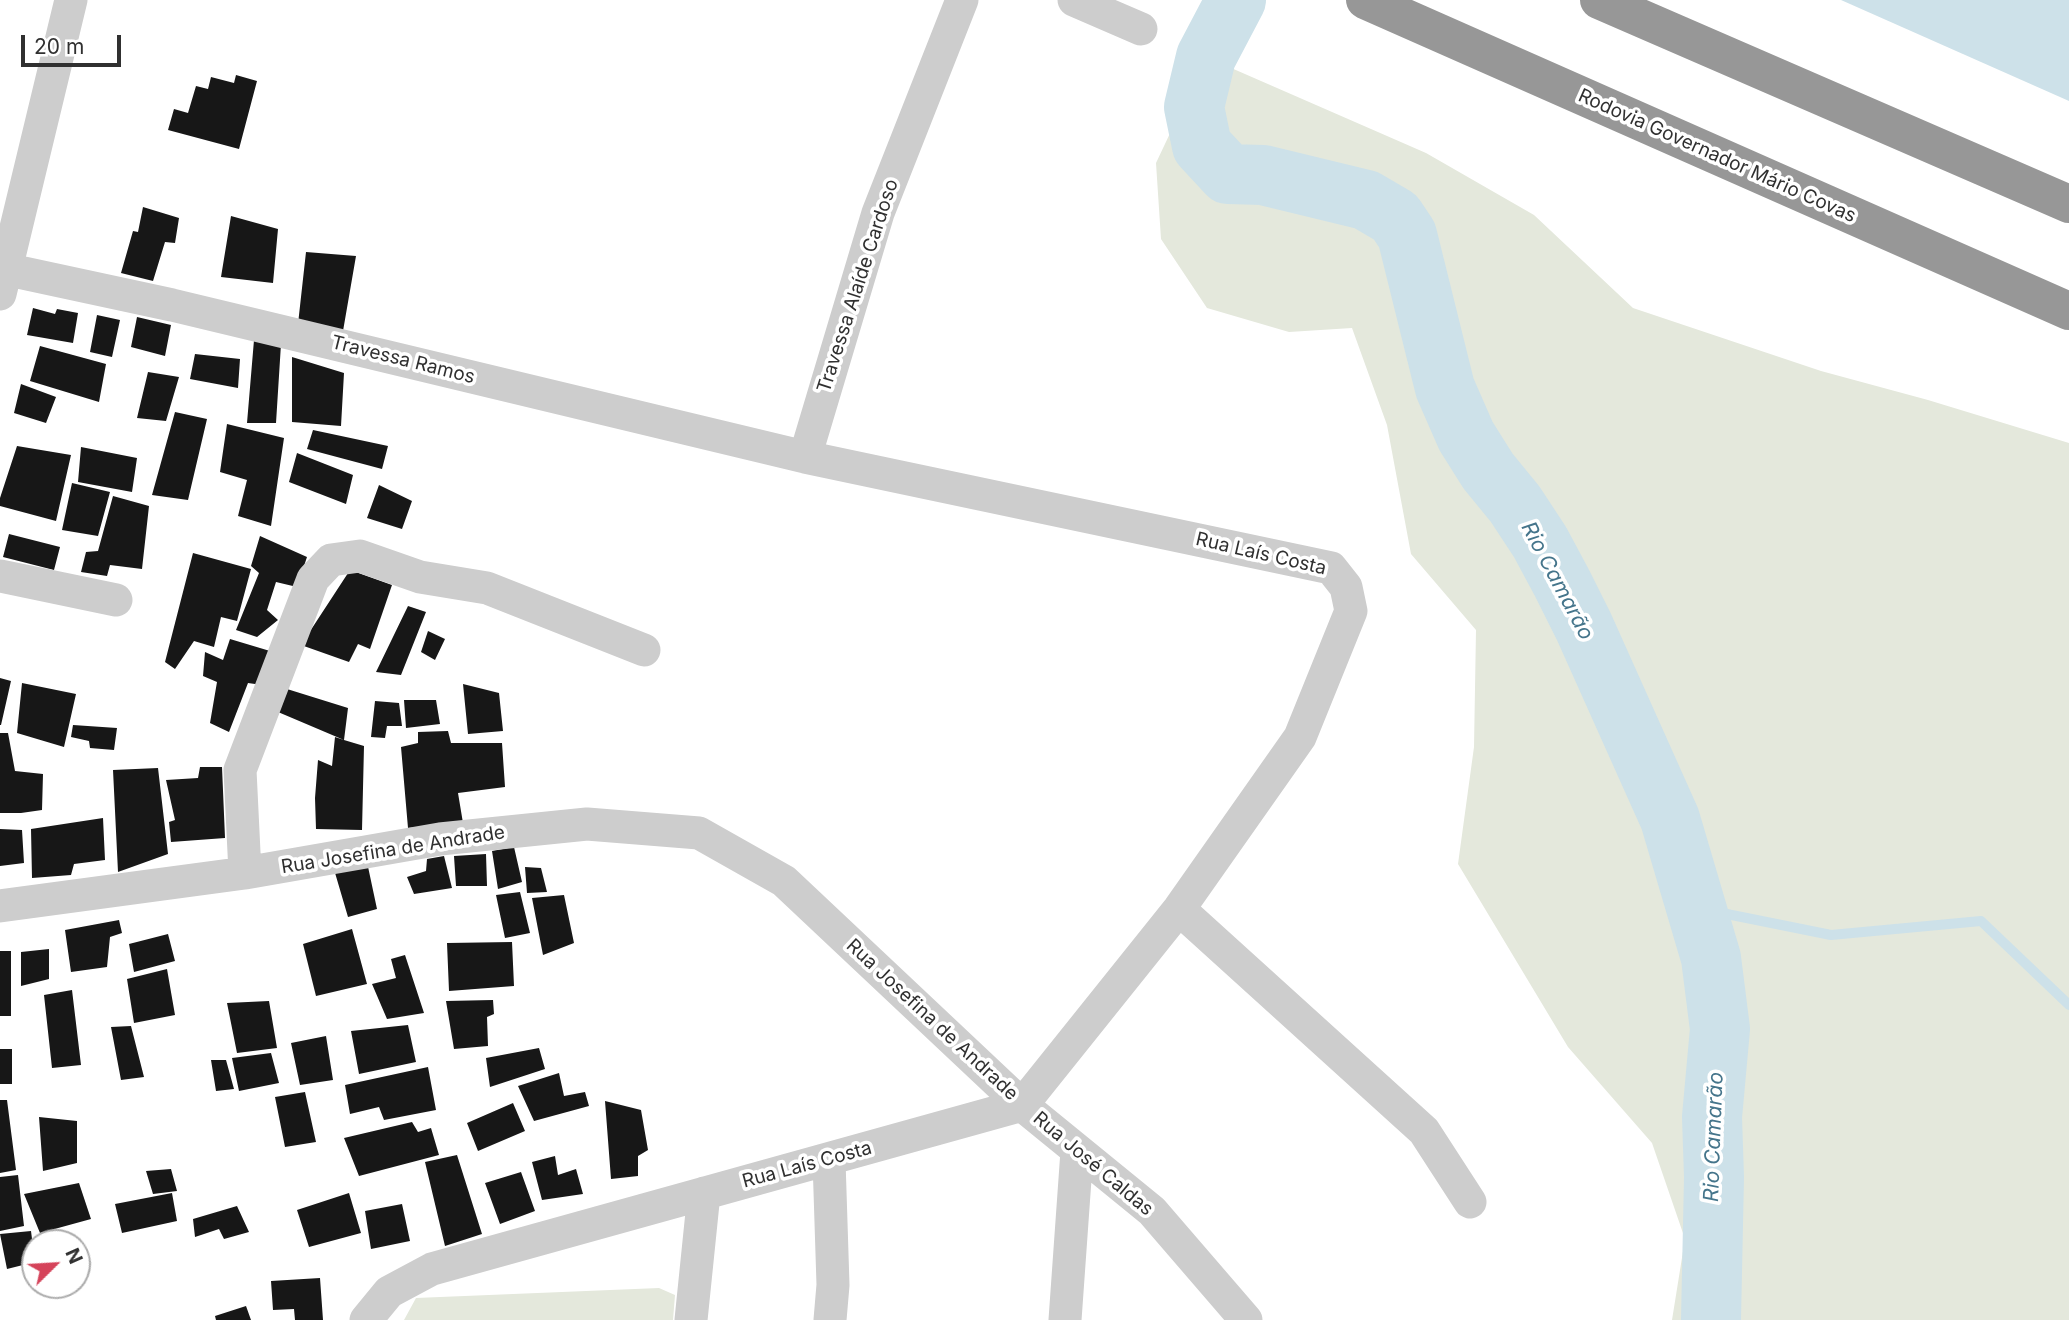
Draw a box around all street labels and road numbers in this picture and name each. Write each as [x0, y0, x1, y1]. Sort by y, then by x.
street label: Rodovia Governador Mário Covas [1575, 84, 1859, 228]
street label: Travessa Alaíde Cardoso [813, 176, 903, 396]
street label: Travessa Ramos [329, 331, 477, 389]
street label: Rua Laís Costa [1194, 528, 1328, 580]
street label: Rua Josefina de Andrade [279, 821, 507, 879]
street label: Rua Josefina de Andrade [841, 935, 1023, 1105]
street label: Rua José Caldas [1028, 1107, 1158, 1221]
street label: Rua Laís Costa [740, 1137, 874, 1193]

